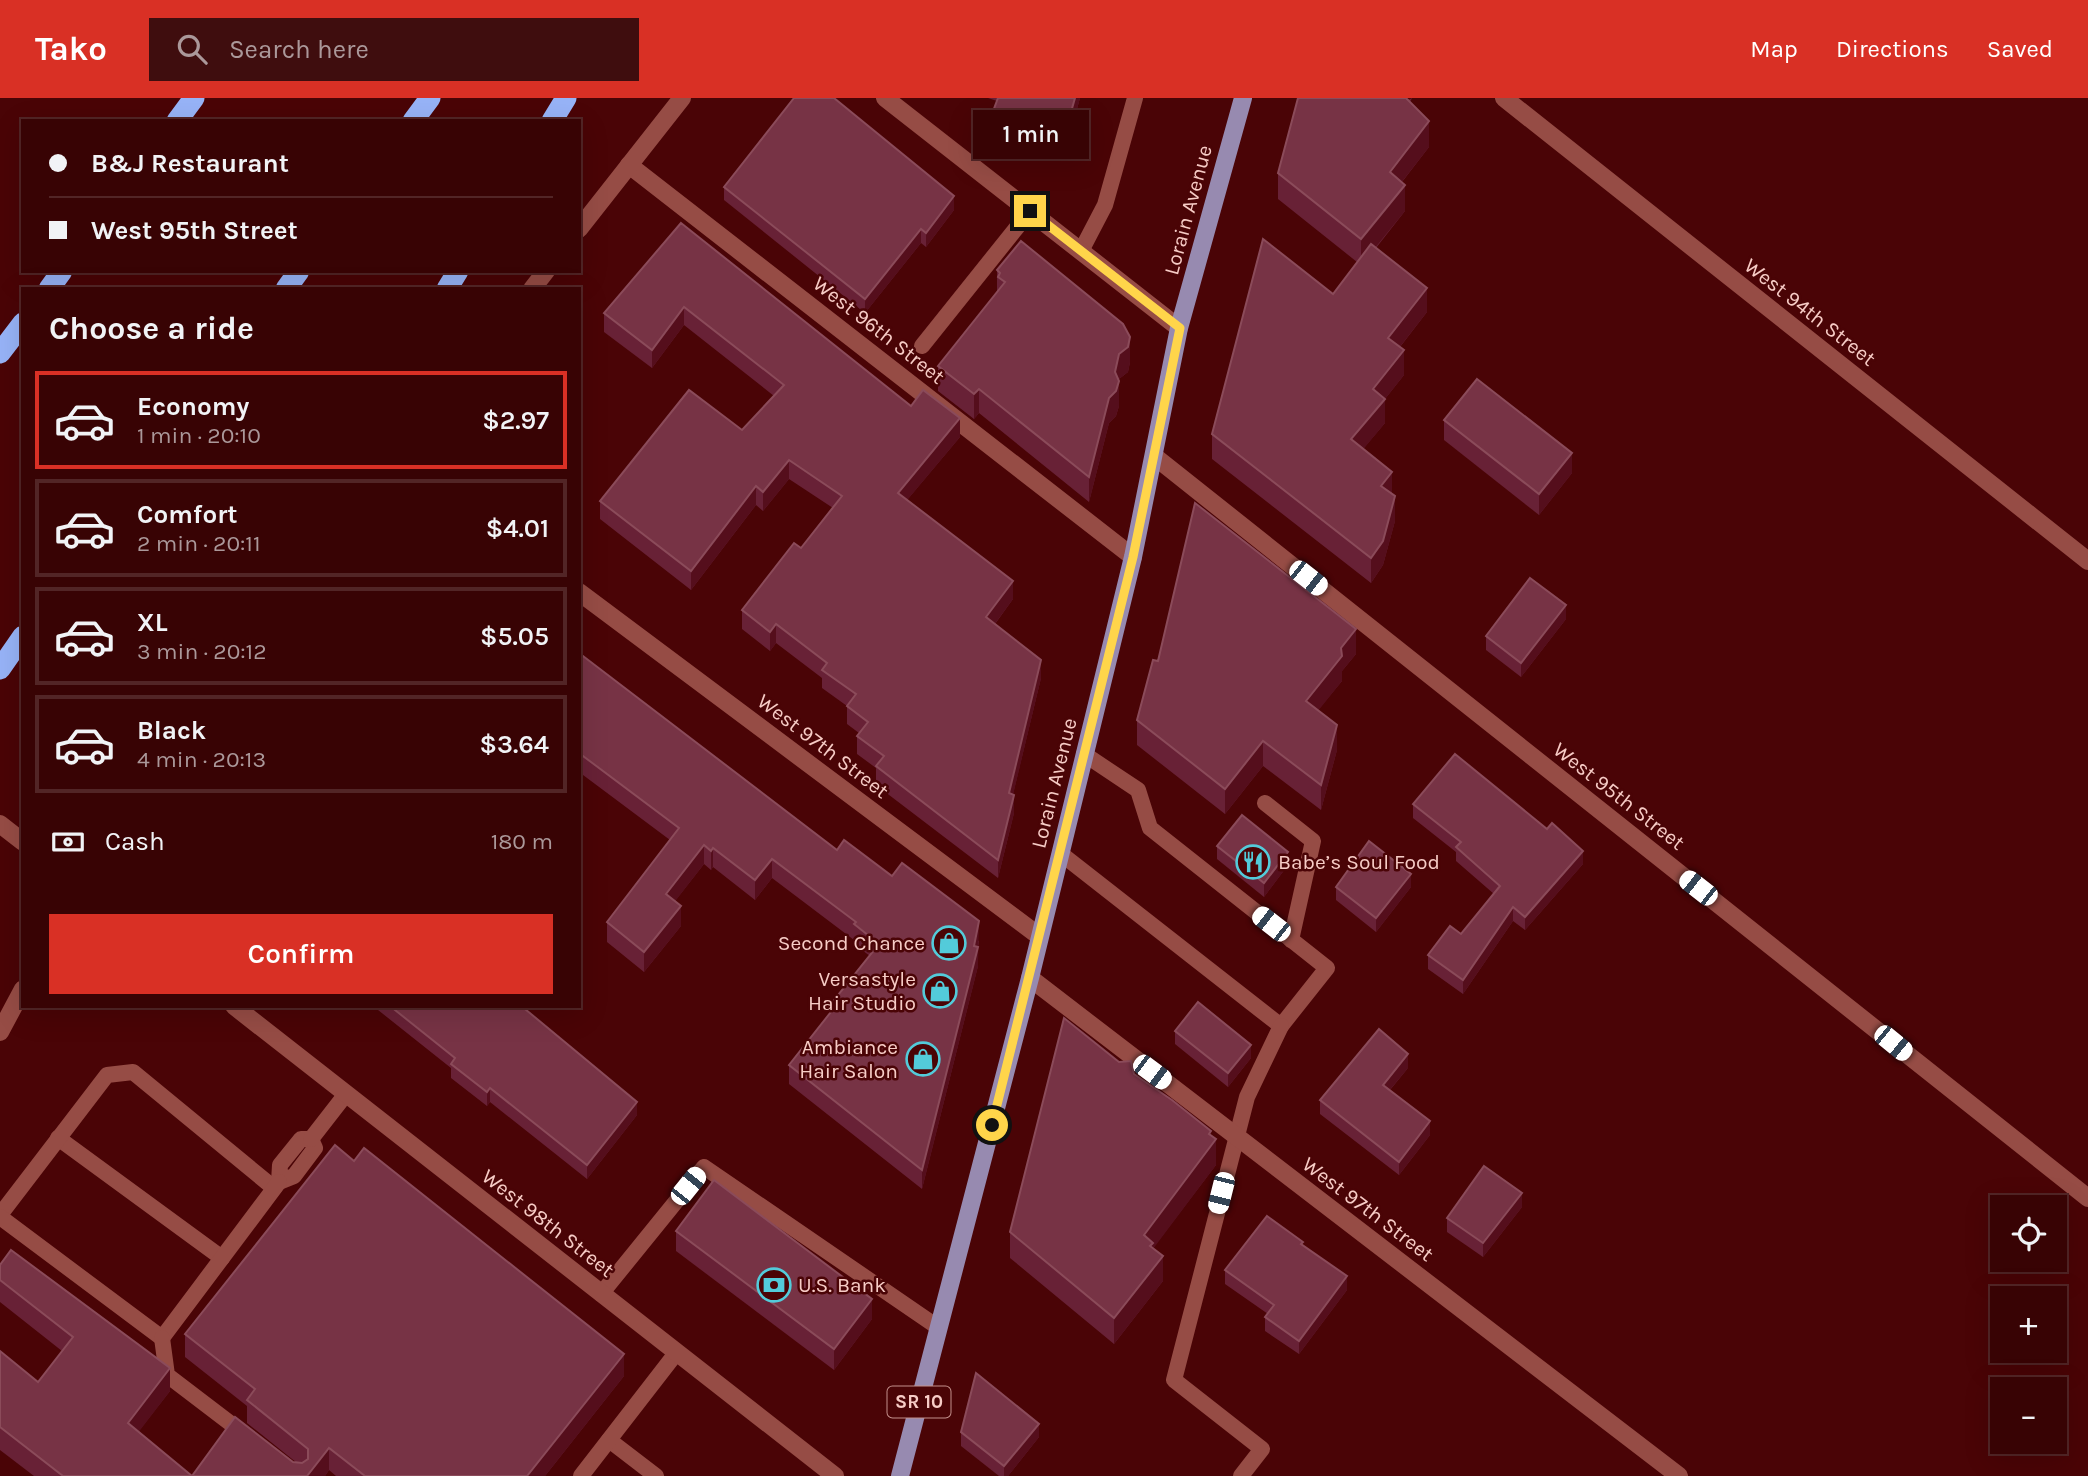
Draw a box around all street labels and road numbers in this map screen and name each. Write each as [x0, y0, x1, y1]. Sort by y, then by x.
street label: Lorain Avenue [1159, 142, 1217, 278]
street label: West 94th Street [1740, 253, 1880, 371]
street label: West 96th Street [808, 271, 950, 389]
street label: West 97th Street [753, 689, 893, 803]
street label: Lorain Avenue [1026, 715, 1082, 851]
street label: West 95th Street [1549, 737, 1690, 855]
street label: West 97th Street [1298, 1152, 1438, 1266]
street label: West 98th Street [477, 1164, 619, 1282]
road number: SR 10 [888, 1386, 950, 1418]

